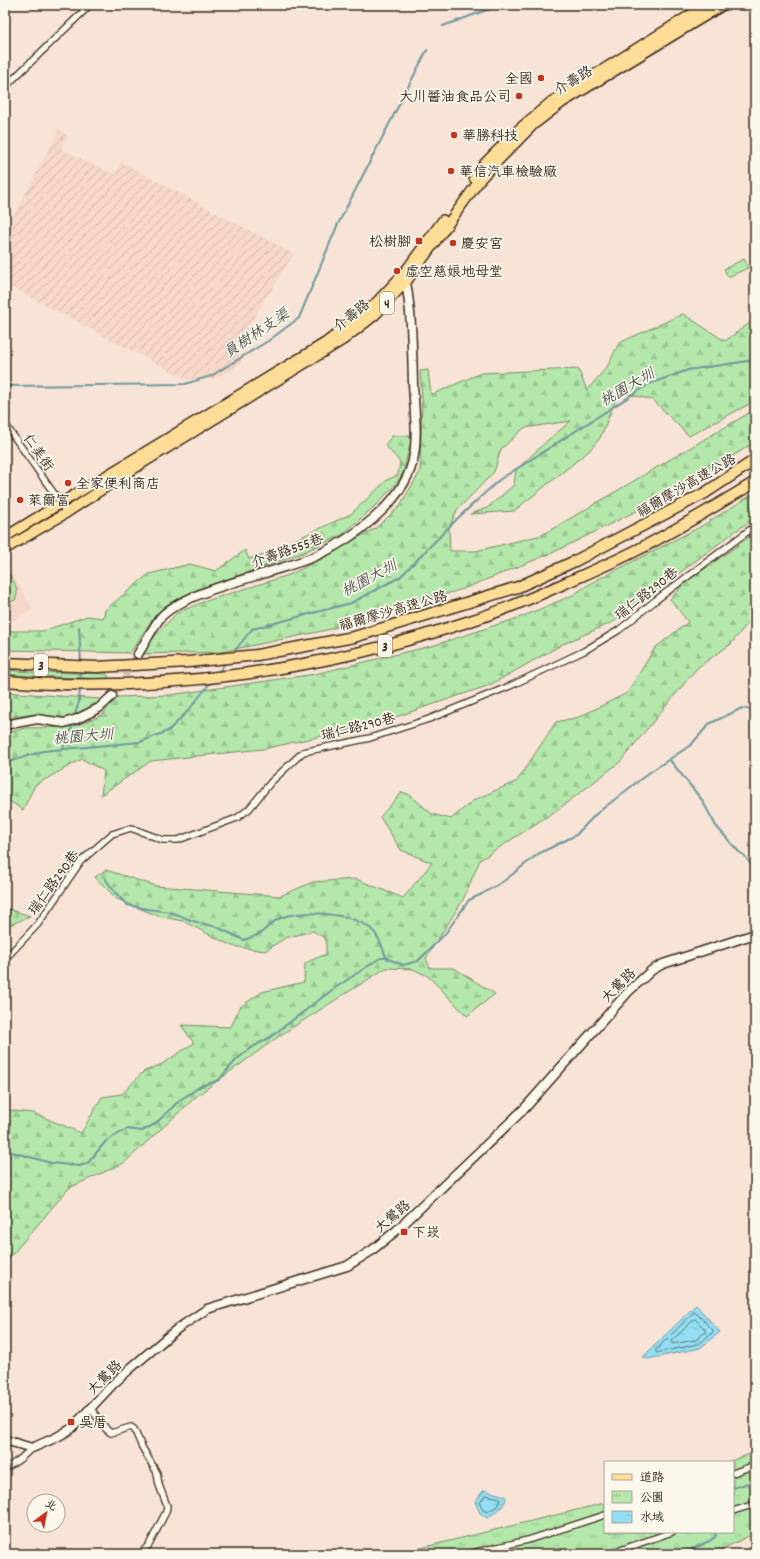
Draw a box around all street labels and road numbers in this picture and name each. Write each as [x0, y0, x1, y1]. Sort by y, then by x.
street label: 介壽路 [551, 62, 597, 101]
road number: 4 [380, 292, 394, 314]
street label: 介壽路 [330, 296, 375, 338]
street label: 仁美街 [17, 430, 58, 476]
street label: 福爾摩沙高速公路 [634, 450, 740, 523]
street label: 介壽路555巷 [249, 529, 327, 574]
street label: 瑞仁路290巷 [610, 563, 684, 627]
street label: 福爾摩沙高速公路 [337, 587, 450, 637]
road number: 3 [378, 635, 392, 657]
road number: 3 [34, 654, 48, 676]
street label: 瑞仁路290巷 [318, 709, 399, 747]
street label: 瑞仁路290巷 [24, 846, 86, 921]
street label: 大鶯路 [597, 964, 641, 1008]
street label: 大鶯路 [371, 1196, 416, 1239]
street label: 大鶯路 [83, 1356, 127, 1400]

